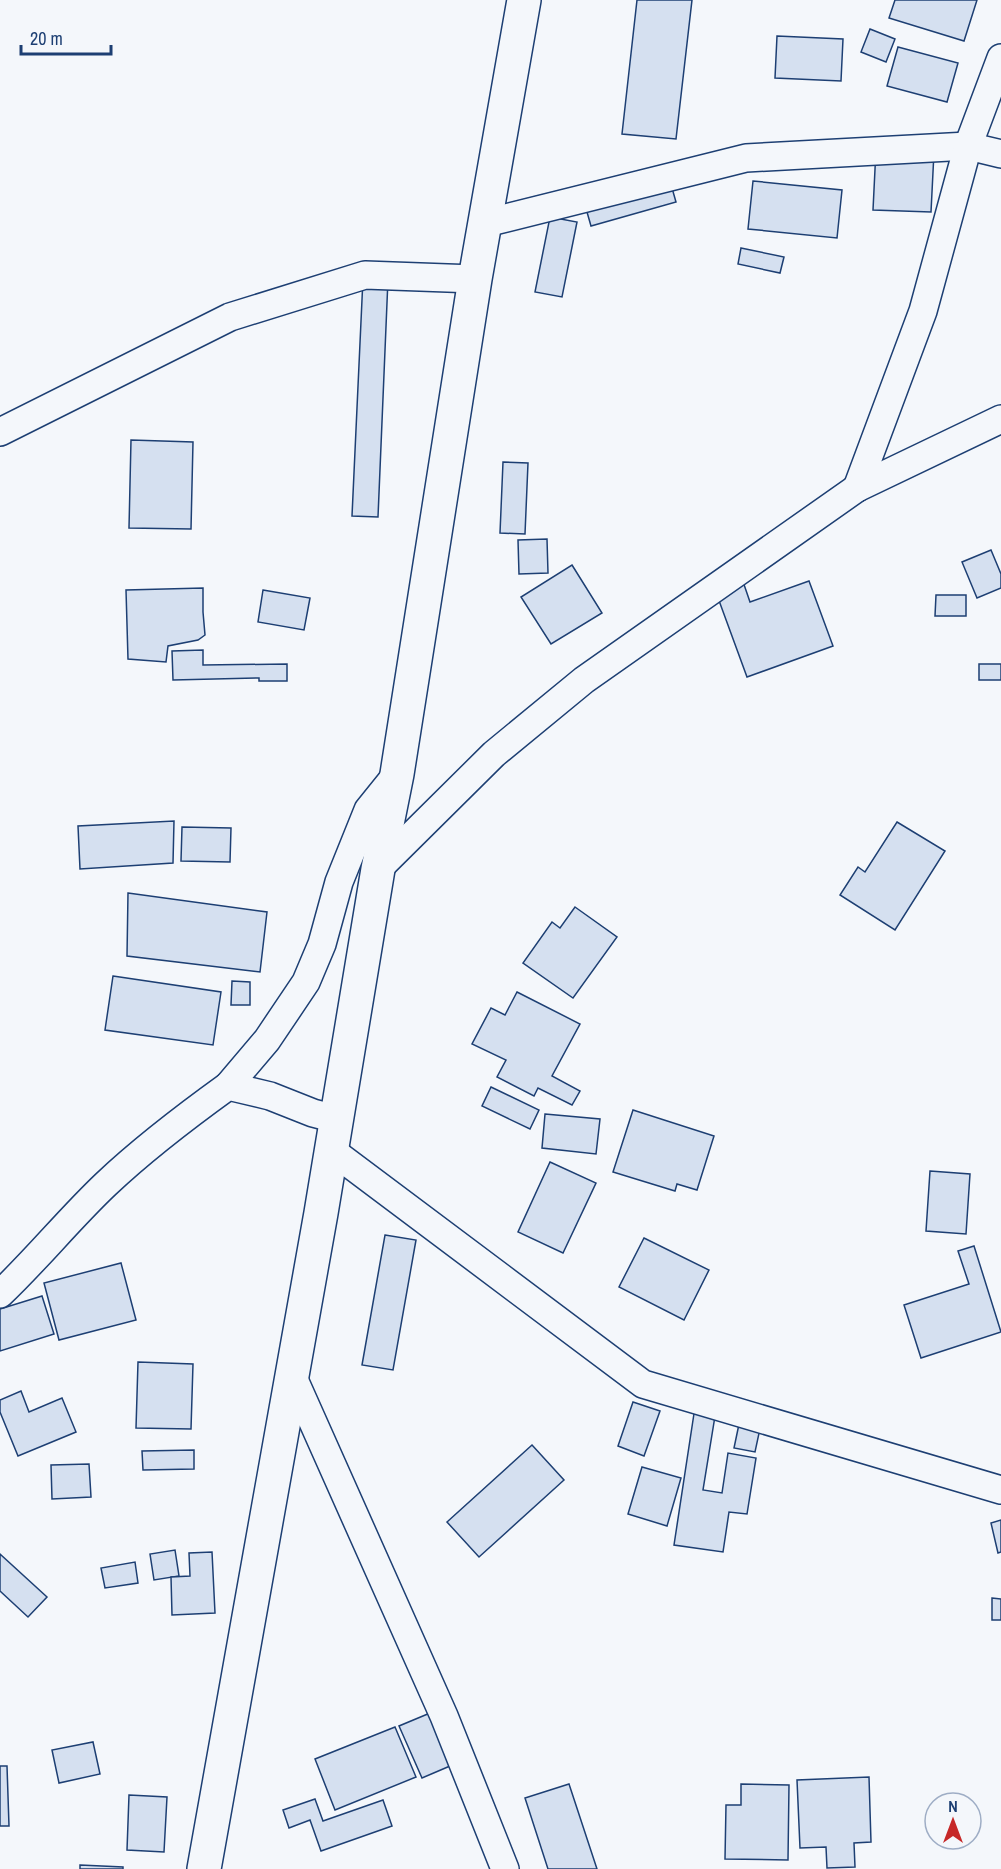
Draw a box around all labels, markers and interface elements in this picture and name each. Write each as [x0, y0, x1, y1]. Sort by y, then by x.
scale bar [21, 18, 111, 56]
text: 20 m [30, 26, 63, 51]
north arrow [923, 1791, 983, 1851]
text: N [948, 1795, 958, 1817]

